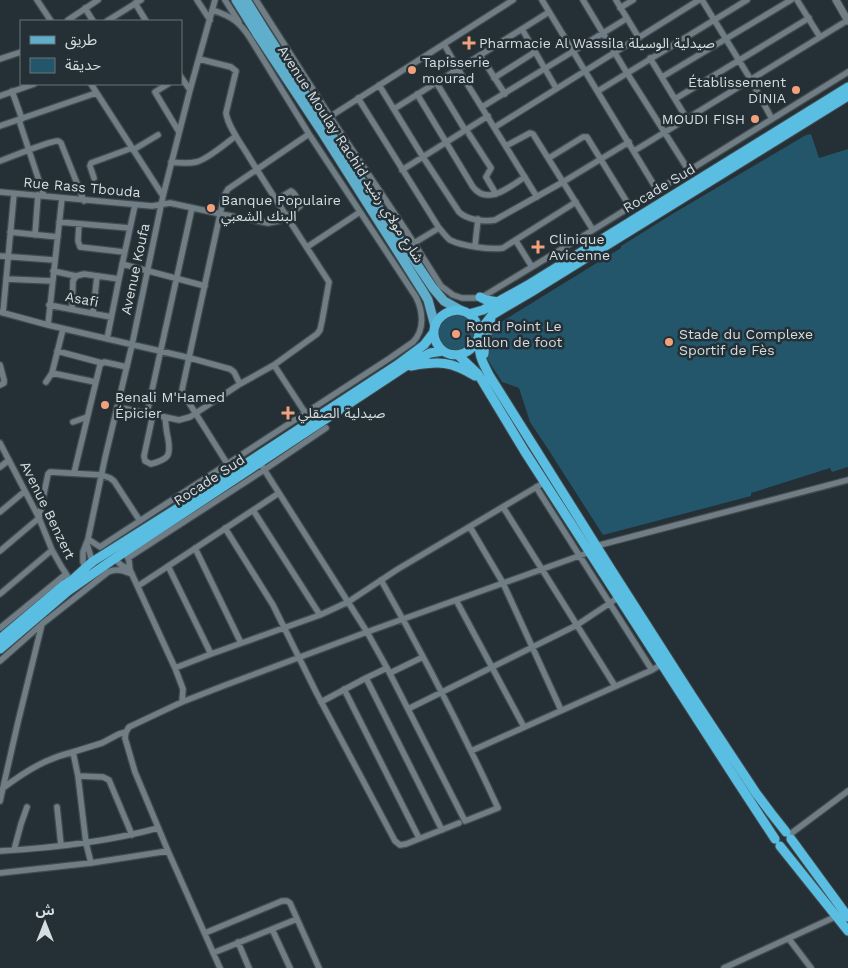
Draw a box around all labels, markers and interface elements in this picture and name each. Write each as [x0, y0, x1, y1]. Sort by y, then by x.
legend [20, 20, 182, 85]
text: طريق [65, 31, 97, 50]
place label: Pharmacie Al Wassila صيدلية الوسيلة [479, 35, 715, 52]
marker: Pharmacie Al Wassila صيدلية الوسيلة [463, 37, 475, 49]
street label: Avenue Moulay Rachid شارع مولاي رشيد [272, 42, 427, 267]
place label: Tapisserie mourad [422, 54, 490, 86]
text: حديقة [65, 56, 101, 74]
marker: Tapisserie mourad [406, 64, 418, 76]
place label: Établissement DINIA [688, 74, 786, 106]
marker: Établissement DINIA [790, 84, 802, 96]
place label: MOUDI FISH [662, 111, 745, 127]
marker: MOUDI FISH [749, 113, 761, 125]
street label: Rocade Sud [620, 160, 698, 216]
street label: Rue Rass Tbouda [23, 174, 141, 200]
place label: Banque Populaire البنك الشعبي [221, 192, 341, 227]
marker: Banque Populaire البنك الشعبي [205, 202, 217, 214]
street label: Avenue Koufa [118, 222, 153, 316]
place label: Clinique Avicenne [549, 231, 610, 263]
marker: Clinique Avicenne [531, 240, 545, 254]
street label: Asafi [64, 288, 100, 310]
place label: Rond Point Le ballon de foot [466, 318, 562, 350]
place label: Stade du Complexe Sportif de Fès [679, 326, 813, 358]
marker: Rond Point Le ballon de foot [450, 328, 462, 340]
marker: Stade du Complexe Sportif de Fès [663, 336, 675, 348]
place label: Benali M'Hamed Épicier [115, 389, 225, 421]
marker: Benali M'Hamed Épicier [99, 399, 111, 411]
place label: صيدلية الصقلي [298, 405, 386, 424]
marker: صيدلية الصقلي [282, 407, 294, 419]
street label: Rocade Sud [171, 451, 247, 509]
street label: Avenue Benzert [17, 459, 79, 562]
north arrow [20, 898, 70, 948]
text: ش [35, 902, 55, 918]

